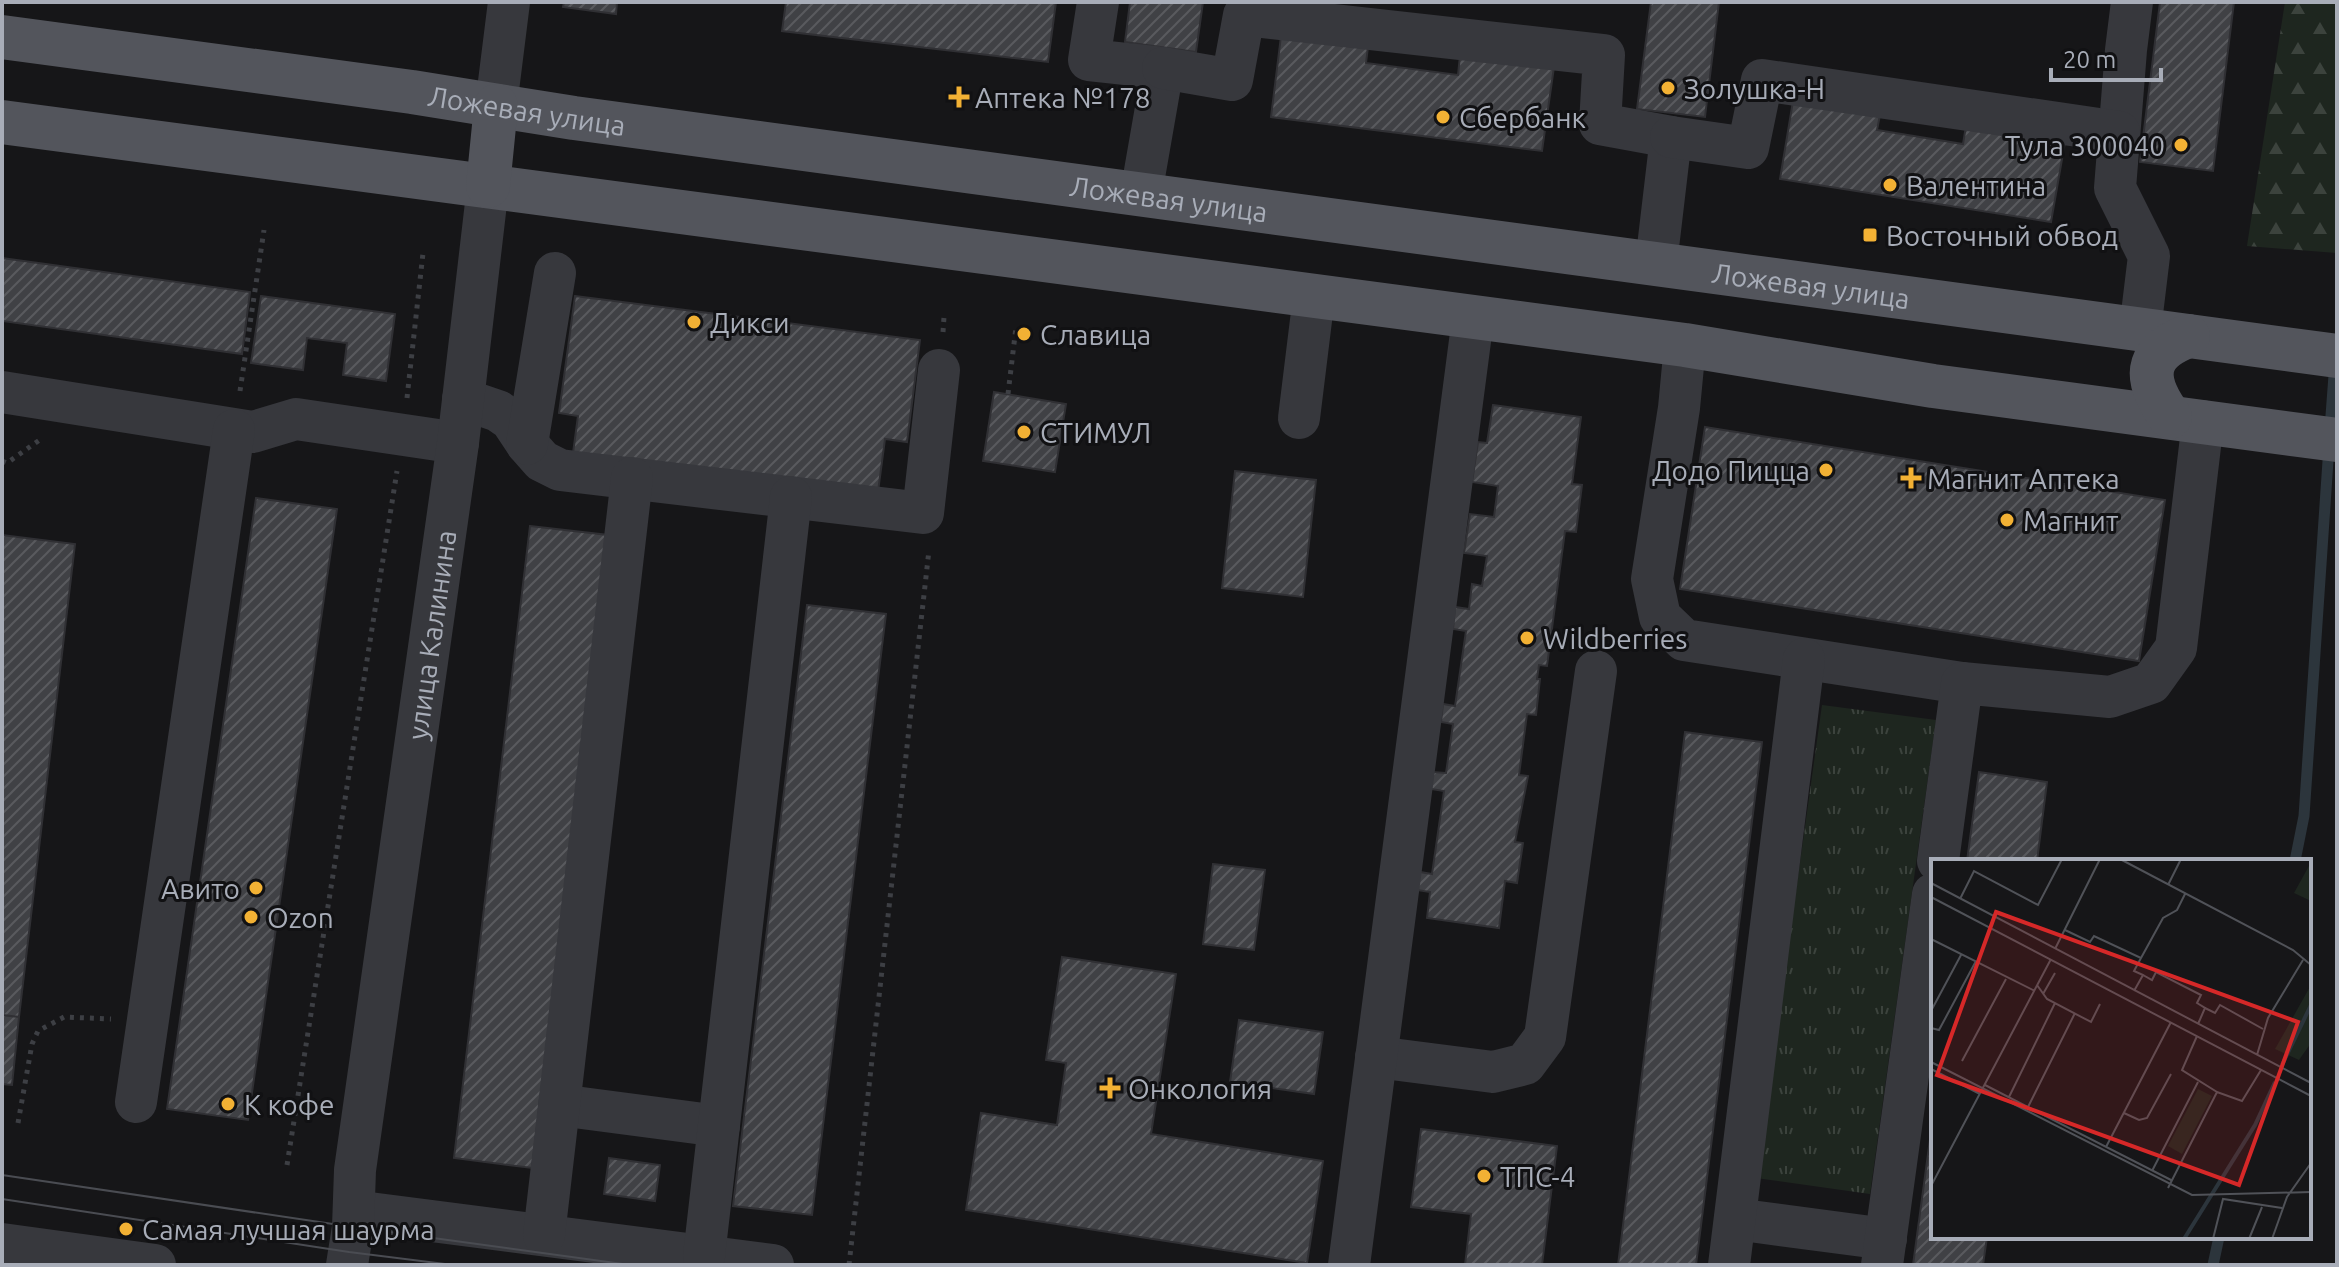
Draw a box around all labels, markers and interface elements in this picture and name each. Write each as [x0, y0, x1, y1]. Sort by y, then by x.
scale bar [2051, 32, 2161, 82]
text: 20 m [2063, 46, 2116, 73]
place label: Золушка-Н [1684, 73, 1825, 104]
street label: Ложевая улица [426, 79, 628, 140]
marker: Золушка-Н [1659, 79, 1677, 97]
place label: Аптека №178 [975, 82, 1151, 113]
marker: Аптека №178 [950, 88, 968, 106]
place label: Сбербанк [1459, 102, 1586, 133]
marker: Сбербанк [1434, 108, 1452, 126]
place label: Тула 300040 [2005, 130, 2165, 161]
marker: Тула 300040 [2172, 136, 2190, 154]
street label: Ложевая улица [1068, 170, 1270, 227]
place label: Валентина [1906, 170, 2046, 201]
marker: Валентина [1881, 176, 1899, 194]
place label: Восточный обвод [1886, 220, 2118, 251]
marker: Восточный обвод [1861, 226, 1879, 244]
street label: Ложевая улица [1710, 256, 1912, 314]
place label: Дикси [710, 307, 790, 338]
marker: Дикси [685, 313, 703, 331]
place label: Славица [1040, 319, 1151, 350]
marker: Славица [1015, 325, 1033, 343]
place label: СТИМУЛ [1040, 417, 1151, 448]
marker: СТИМУЛ [1015, 423, 1033, 441]
place label: Додо Пицца [1652, 455, 1810, 486]
marker: Додо Пицца [1817, 461, 1835, 479]
place label: Магнит Аптека [1927, 463, 2120, 494]
marker: Магнит Аптека [1902, 469, 1920, 487]
place label: Магнит [2023, 505, 2119, 536]
marker: Магнит [1998, 511, 2016, 529]
street label: улица Калинина [401, 528, 461, 742]
place label: Wildberries [1543, 623, 1687, 654]
marker: Wildberries [1518, 629, 1536, 647]
inset map [1931, 859, 2311, 1239]
place label: Авито [161, 873, 240, 904]
marker: Авито [247, 879, 265, 897]
place label: Ozon [267, 902, 334, 933]
marker: Ozon [242, 908, 260, 926]
place label: Онкология [1128, 1073, 1272, 1104]
marker: Онкология [1099, 1077, 1121, 1099]
place label: К кофе [244, 1089, 334, 1120]
marker: К кофе [219, 1095, 237, 1113]
place label: ТПС-4 [1500, 1161, 1575, 1192]
marker: ТПС-4 [1475, 1167, 1493, 1185]
place label: Самая лучшая шаурма [142, 1214, 435, 1245]
marker: Самая лучшая шаурма [117, 1220, 135, 1238]

